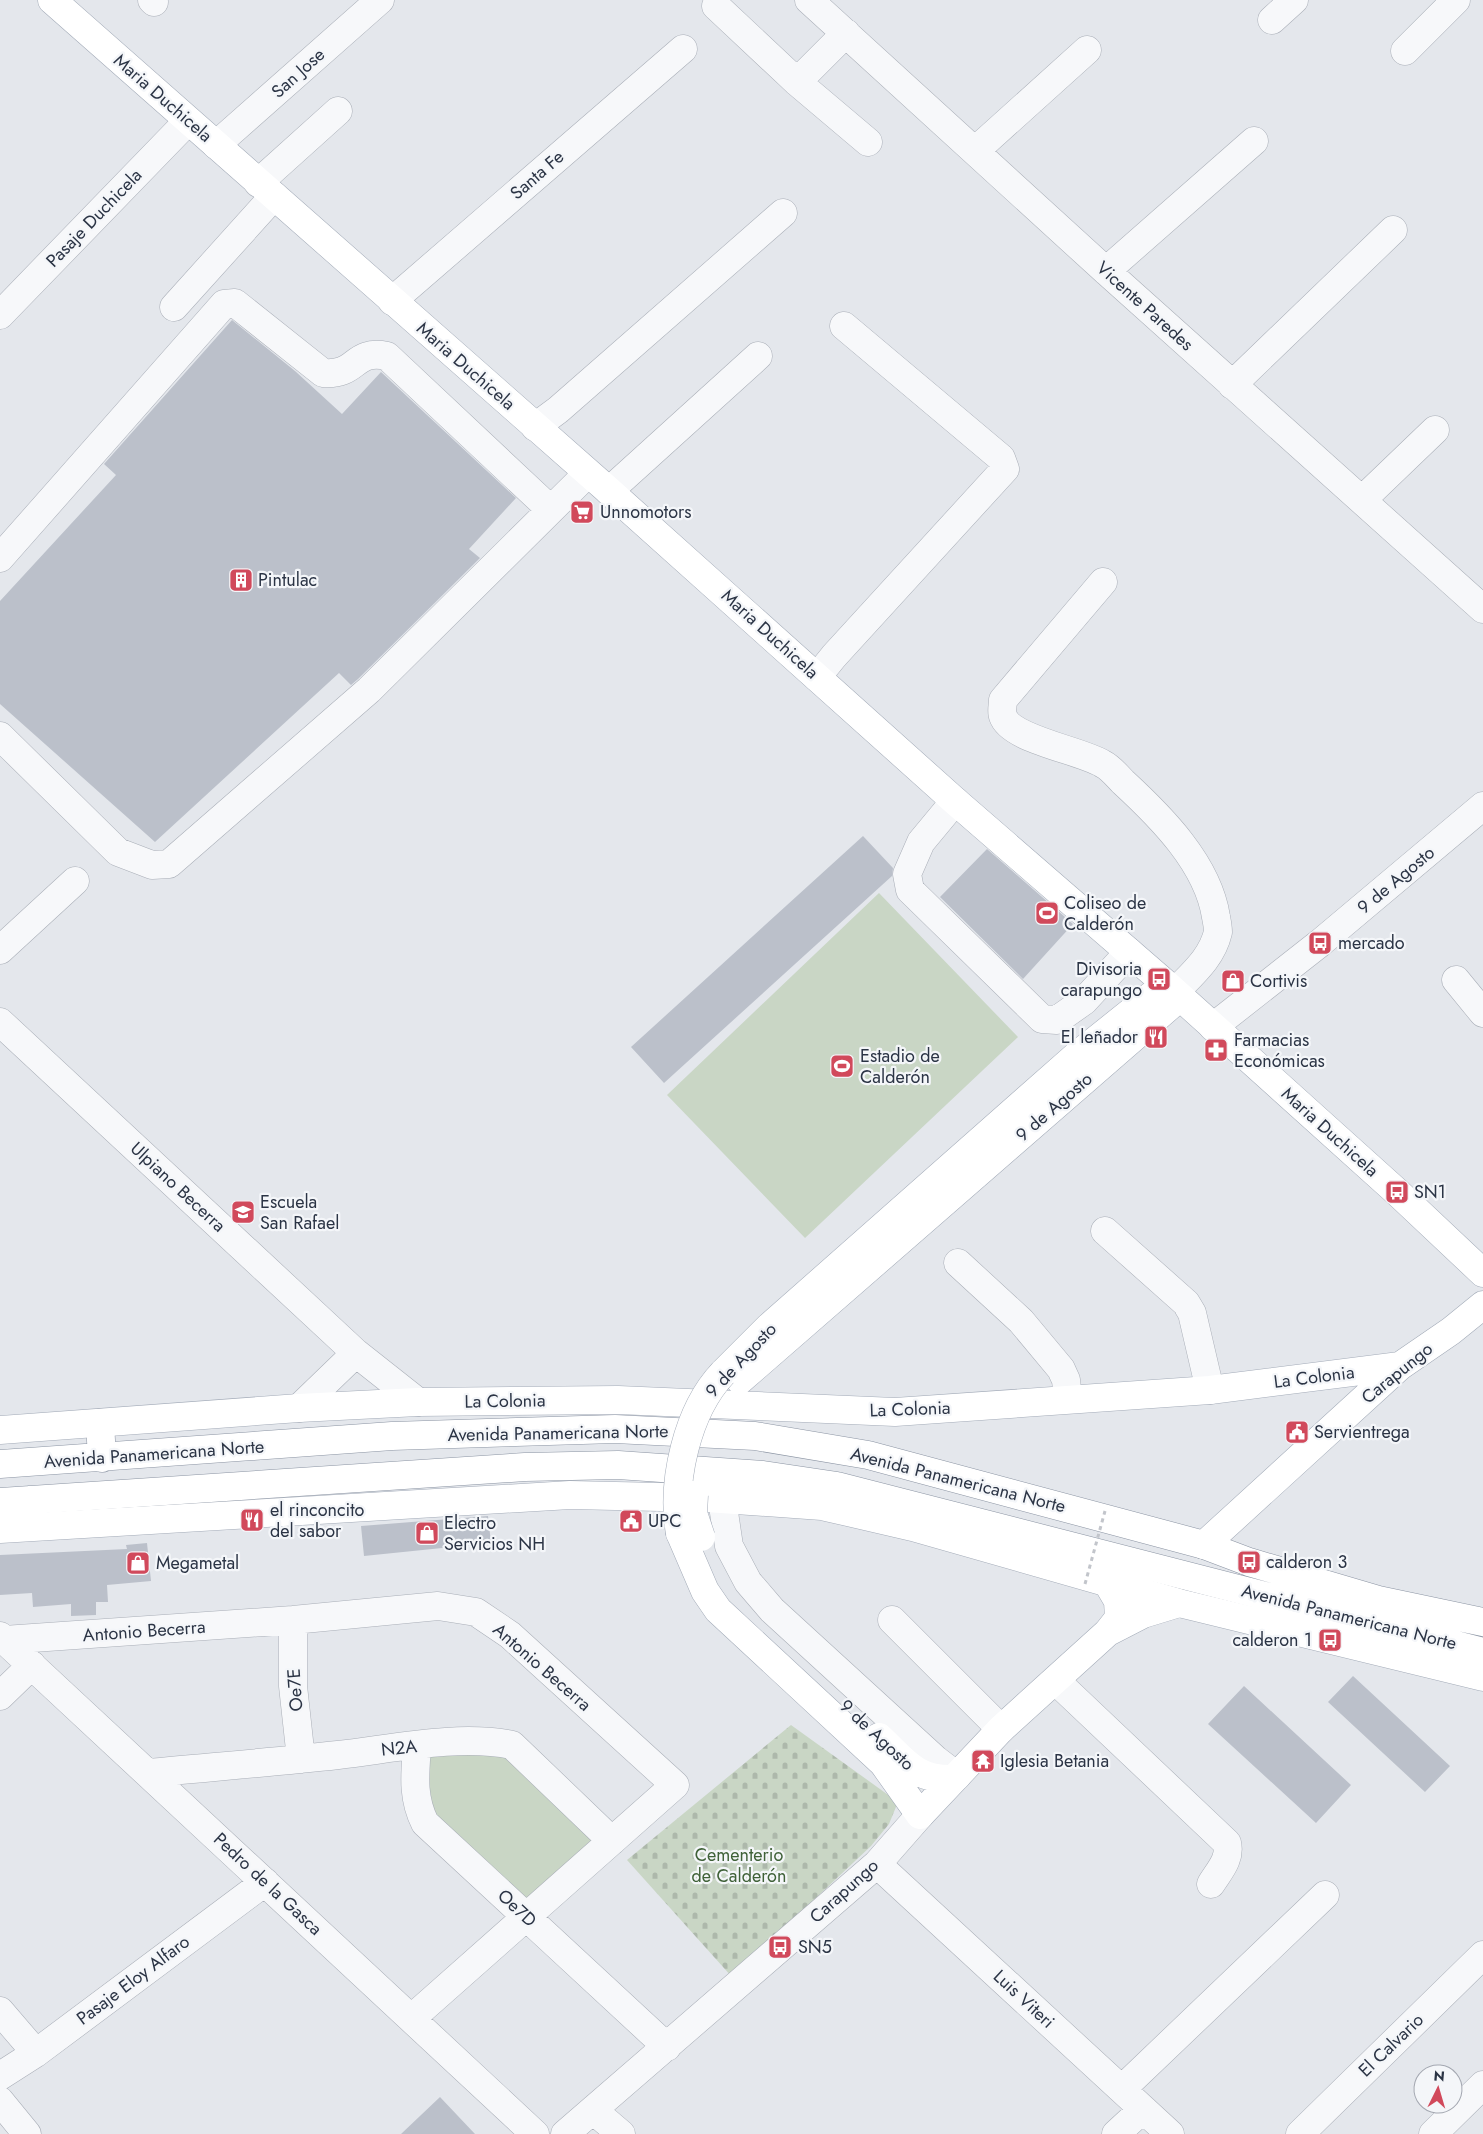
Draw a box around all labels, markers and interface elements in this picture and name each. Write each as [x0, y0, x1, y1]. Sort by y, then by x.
street label: San Jose [266, 42, 330, 104]
street label: Maria Duchicela [108, 48, 218, 148]
street label: Santa Fe [504, 144, 570, 206]
street label: Pasaje Duchicela [40, 163, 148, 273]
street label: Vicente Paredes [1091, 255, 1199, 357]
street label: Maria Duchicela [411, 316, 521, 416]
supermarket icon: Unnomotors [569, 499, 595, 525]
place label: Unnomotors [600, 499, 691, 525]
building icon: Pintulac [228, 567, 254, 593]
place label: Pintulac [258, 567, 317, 593]
street label: Maria Duchicela [716, 583, 824, 685]
street label: 9 de Agosto [1352, 840, 1441, 920]
place label: Coliseo de Calderón [1064, 890, 1146, 937]
sports icon: Coliseo de Calderón [1034, 900, 1060, 926]
bus stop icon: mercado [1307, 930, 1333, 956]
place label: mercado [1338, 930, 1405, 956]
place label: Divisoria carapungo [1061, 956, 1142, 1003]
bus stop icon: Divisoria carapungo [1146, 966, 1172, 992]
shop icon: Cortivis [1220, 968, 1246, 994]
place label: Cortivis [1250, 968, 1307, 994]
place label: El leñador [1061, 1024, 1139, 1050]
restaurant icon: El leñador [1143, 1024, 1169, 1050]
place label: Farmacias Económicas [1234, 1027, 1325, 1074]
pharmacy icon: Farmacias Económicas [1203, 1037, 1229, 1063]
place label: Estadio de Calderón [860, 1043, 940, 1090]
sports icon: Estadio de Calderón [829, 1053, 855, 1079]
street label: 9 de Agosto [1010, 1066, 1098, 1148]
street label: Maria Duchicela [1276, 1081, 1384, 1183]
street label: Ulpiano Becerra [125, 1136, 231, 1238]
bus stop icon: SN1 [1384, 1179, 1410, 1205]
place label: SN1 [1414, 1179, 1446, 1205]
place label: Escuela San Rafael [260, 1189, 339, 1236]
school or university icon: Escuela San Rafael [230, 1199, 256, 1225]
street label: 9 de Agosto [699, 1317, 783, 1403]
street label: Carapungo [1356, 1336, 1438, 1410]
street label: La Colonia [1272, 1359, 1356, 1395]
street label: La Colonia [464, 1387, 546, 1415]
street label: La Colonia [869, 1395, 951, 1423]
street label: Avenida Panamericana Norte [447, 1418, 669, 1448]
public building icon: Servientrega [1284, 1419, 1310, 1445]
place label: Servientrega [1314, 1419, 1410, 1445]
street label: Avenida Panamericana Norte [43, 1433, 265, 1475]
street label: Avenida Panamericana Norte [848, 1441, 1068, 1519]
place label: el rinconcito del sabor [270, 1497, 365, 1544]
restaurant icon: el rinconcito del sabor [239, 1507, 265, 1533]
public building icon: UPC [618, 1508, 644, 1534]
place label: UPC [648, 1508, 681, 1534]
place label: Electro Servicios NH [444, 1510, 545, 1557]
shop icon: Electro Servicios NH [414, 1520, 440, 1546]
bus stop icon: calderon 3 [1236, 1549, 1262, 1575]
place label: calderon 3 [1266, 1549, 1348, 1575]
shop icon: Megametal [125, 1550, 151, 1576]
place label: Megametal [156, 1550, 239, 1576]
street label: Avenida Panamericana Norte [1239, 1578, 1459, 1656]
street label: Antonio Becerra [82, 1614, 206, 1648]
street label: Antonio Becerra [487, 1617, 597, 1717]
place label: calderon 1 [1232, 1627, 1312, 1653]
bus stop icon: calderon 1 [1317, 1627, 1343, 1653]
street label: Oe7E [281, 1668, 309, 1712]
street label: 9 de Agosto [834, 1693, 920, 1777]
street label: N2A [380, 1733, 418, 1763]
temple icon: Iglesia Betania [970, 1748, 996, 1774]
place label: Iglesia Betania [1000, 1748, 1109, 1774]
street label: Pedro de la Gasca [208, 1827, 328, 1941]
park label: Cementerio de Calderón [692, 1842, 786, 1889]
street label: Carapungo [804, 1853, 884, 1929]
street label: Oe7D [492, 1883, 542, 1933]
street label: Pasaje Eloy Alfaro [71, 1929, 195, 2031]
bus stop icon: SN5 [767, 1934, 793, 1960]
place label: SN5 [798, 1934, 832, 1960]
street label: Luis Viteri [988, 1964, 1060, 2034]
street label: El Calvario [1353, 2007, 1430, 2083]
north arrow [1413, 2064, 1463, 2114]
text: N [1433, 2066, 1446, 2086]

